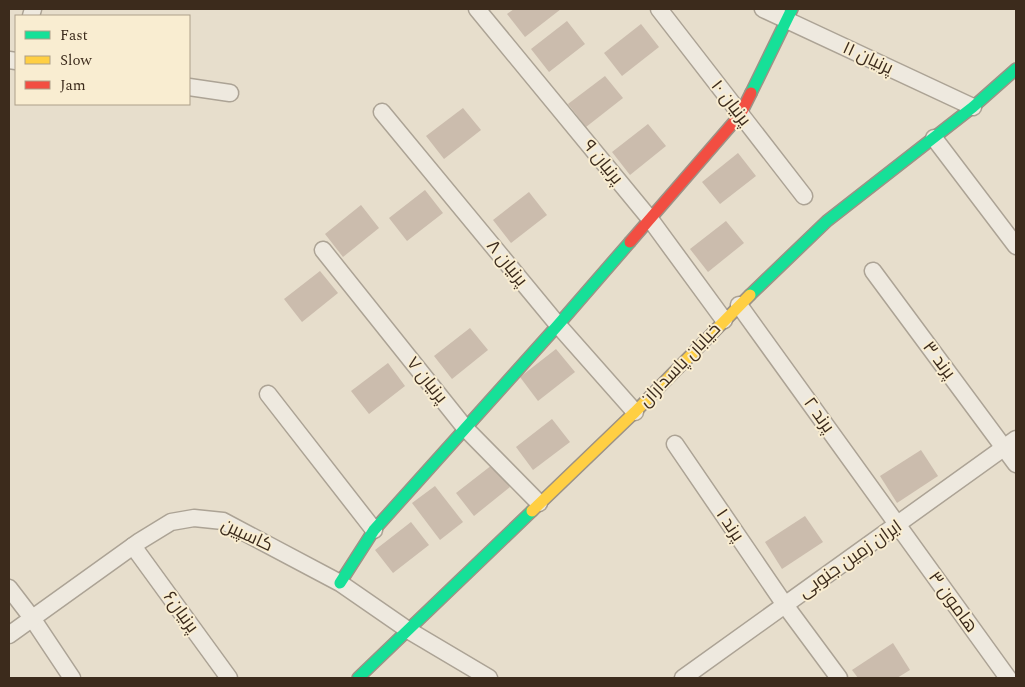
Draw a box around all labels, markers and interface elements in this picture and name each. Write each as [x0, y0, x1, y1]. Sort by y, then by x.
legend [15, 15, 190, 105]
text: Fast [60, 24, 88, 47]
street label: پرنیان ۱۱ [838, 35, 898, 82]
text: Slow [60, 49, 92, 72]
text: Jam [60, 74, 86, 97]
street label: پرنیان ۱۰ [704, 74, 758, 132]
street label: پرنیان ۹ [576, 134, 630, 191]
street label: پرنیان ۸ [480, 234, 534, 292]
street label: خیابان پاسداران [633, 317, 727, 413]
street label: پرند ۳ [916, 335, 962, 385]
street label: پرنیان ۷ [400, 351, 454, 409]
street label: پرند ۲ [797, 391, 841, 439]
street label: پرند ۱ [709, 503, 751, 547]
street label: کاسپین [217, 511, 277, 559]
street label: ایران زمین جنوبی [793, 513, 907, 605]
street label: هامون ۳ [921, 566, 985, 638]
street label: پرنیان۶ [156, 585, 206, 639]

